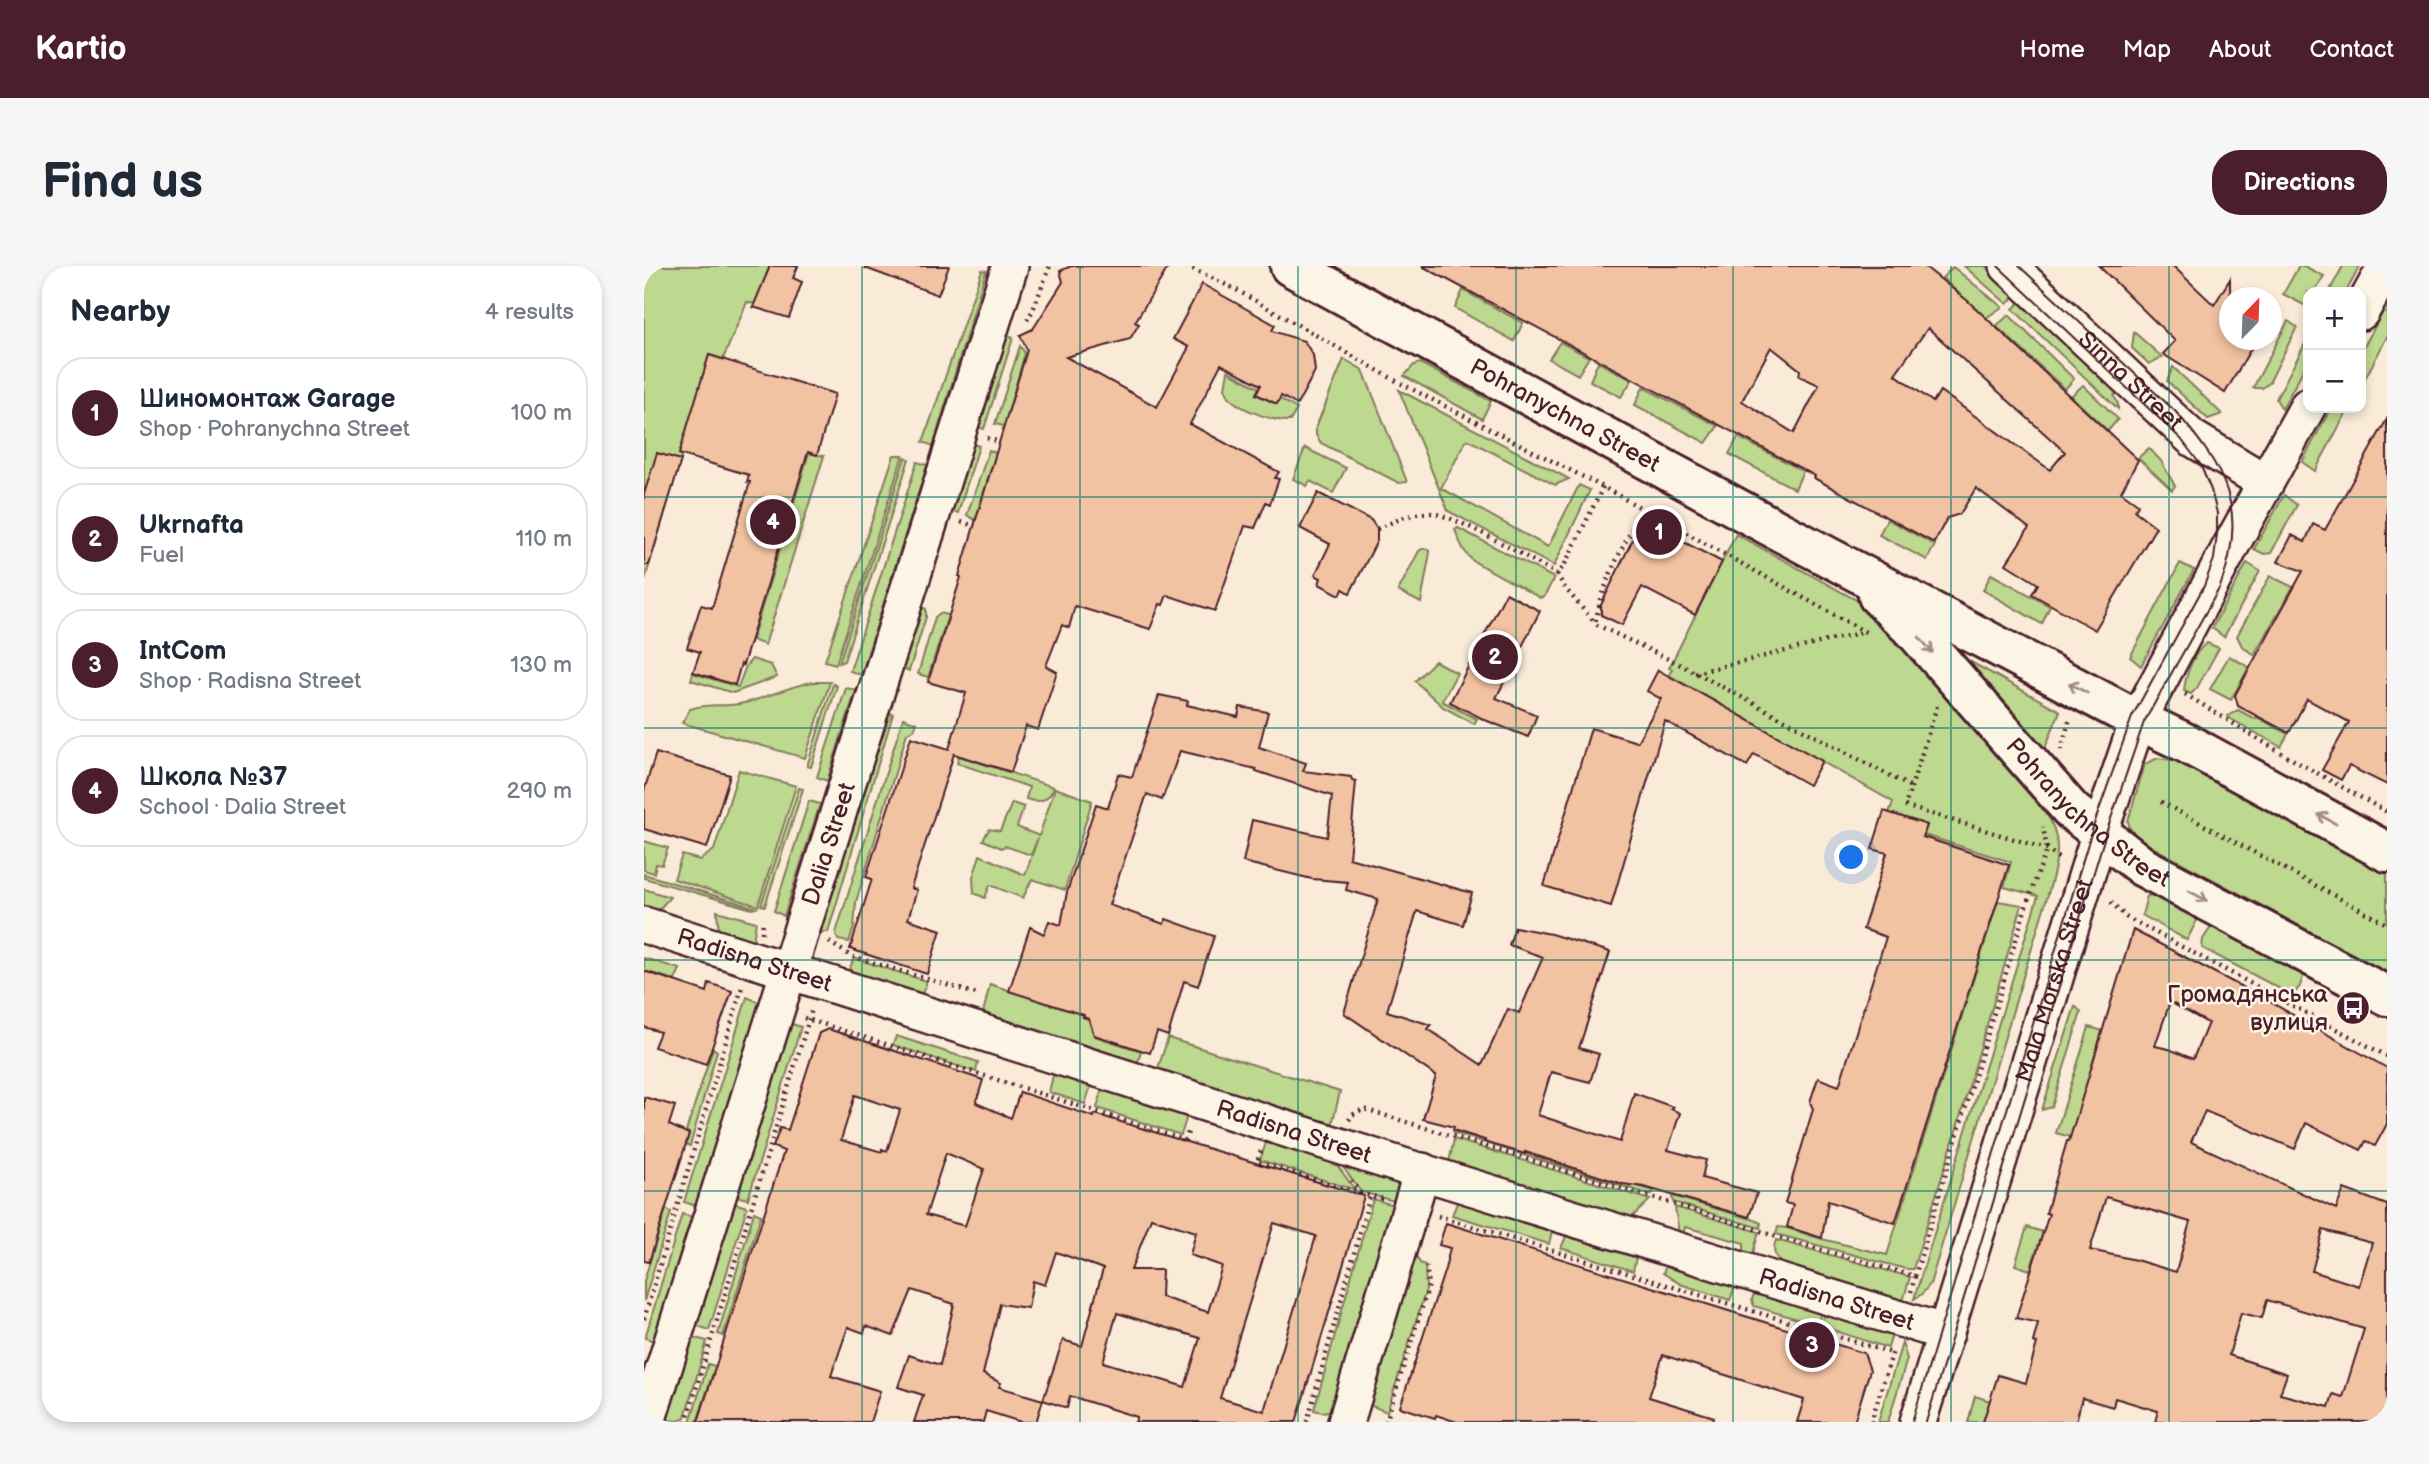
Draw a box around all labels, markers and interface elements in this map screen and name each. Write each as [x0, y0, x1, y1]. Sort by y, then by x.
text: Kartio [35, 29, 127, 69]
text: Home [2020, 35, 2085, 64]
text: Map [2123, 35, 2171, 64]
text: About [2209, 35, 2271, 64]
text: Contact [2309, 35, 2394, 64]
button: Directions [2212, 150, 2387, 215]
text: Find us [42, 153, 203, 212]
north arrow [2219, 287, 2282, 350]
map controls [2303, 287, 2366, 413]
button: + [2303, 287, 2366, 350]
text: Nearby [70, 294, 170, 330]
text: 4 results [485, 298, 574, 326]
street label: Sinna Street [2072, 325, 2189, 437]
button: − [2303, 350, 2366, 413]
street label: Pohranychna Street [1465, 352, 1666, 479]
text: Шиномонтаж Garage [139, 384, 396, 415]
text: 1 [90, 399, 100, 427]
text: 100 m [511, 399, 572, 427]
text: Shop · Pohranychna Street [139, 415, 410, 443]
pin: 4 [750, 496, 796, 548]
pin: 1 [1636, 506, 1682, 558]
text: Ukrnafta [139, 510, 244, 541]
text: 2 [88, 525, 102, 553]
text: 110 m [515, 525, 572, 553]
text: Fuel [139, 541, 184, 569]
pin: 2 [1472, 631, 1518, 683]
text: IntCom [139, 636, 227, 667]
one-way arrow [1918, 636, 1934, 654]
text: 3 [88, 651, 102, 679]
text: 130 m [510, 651, 572, 679]
text: Shop · Radisna Street [139, 667, 361, 695]
one-way arrow [2068, 681, 2089, 695]
street label: Pohranychna Street [2000, 732, 2175, 894]
text: Школа №37 [139, 762, 288, 793]
text: 4 [88, 777, 102, 805]
text: 290 m [506, 777, 572, 805]
street label: Dalia Street [796, 778, 862, 909]
text: School · Dalia Street [139, 793, 346, 821]
one-way arrow [2317, 812, 2338, 825]
your location [1834, 840, 1868, 874]
street label: Mala Morska Street [2010, 875, 2100, 1086]
one-way arrow [2187, 889, 2208, 903]
street label: Radisna Street [673, 922, 836, 999]
place label: Громадянська вулиця [2167, 980, 2328, 1037]
bus stop icon: Громадянська вулиця [2334, 989, 2372, 1027]
street label: Radisna Street [1213, 1094, 1376, 1170]
street label: Radisna Street [1755, 1262, 1918, 1338]
pin: 3 [1789, 1319, 1835, 1371]

